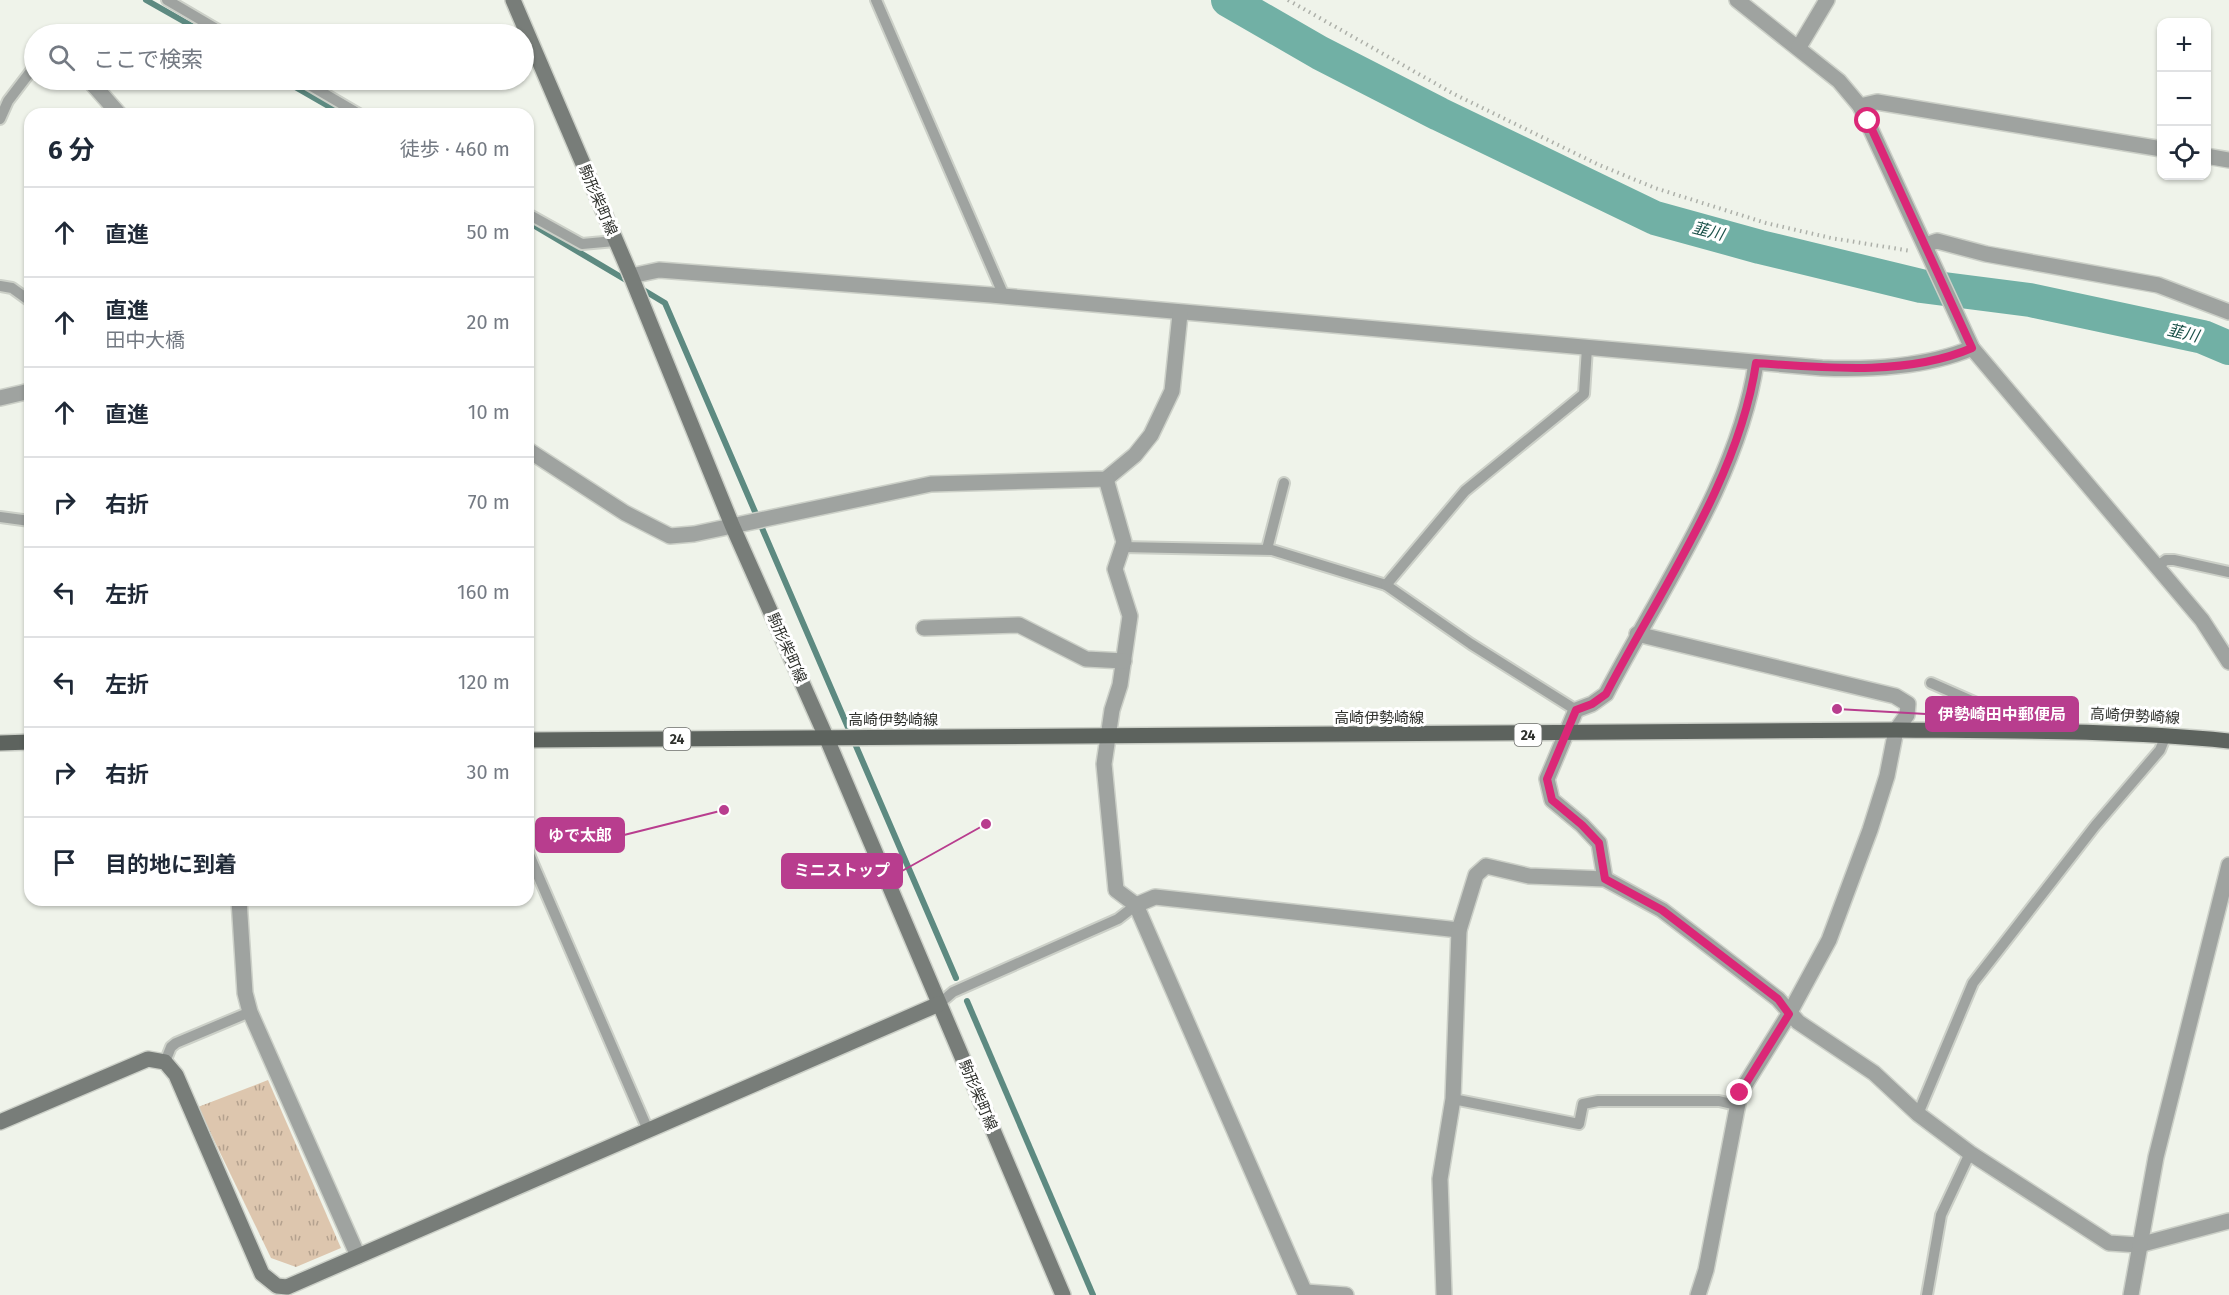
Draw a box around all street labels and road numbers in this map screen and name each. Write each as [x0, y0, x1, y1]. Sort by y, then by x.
street label: 駒形柴町線 [575, 162, 621, 238]
street label: 駒形柴町線 [764, 610, 810, 686]
street label: 高崎伊勢崎線 [2090, 705, 2180, 727]
street label: 高崎伊勢崎線 [1334, 709, 1424, 727]
street label: 高崎伊勢崎線 [848, 711, 938, 729]
road number: 24 [1514, 724, 1541, 746]
road number: 24 [664, 728, 690, 750]
street label: 駒形柴町線 [955, 1057, 1001, 1133]

